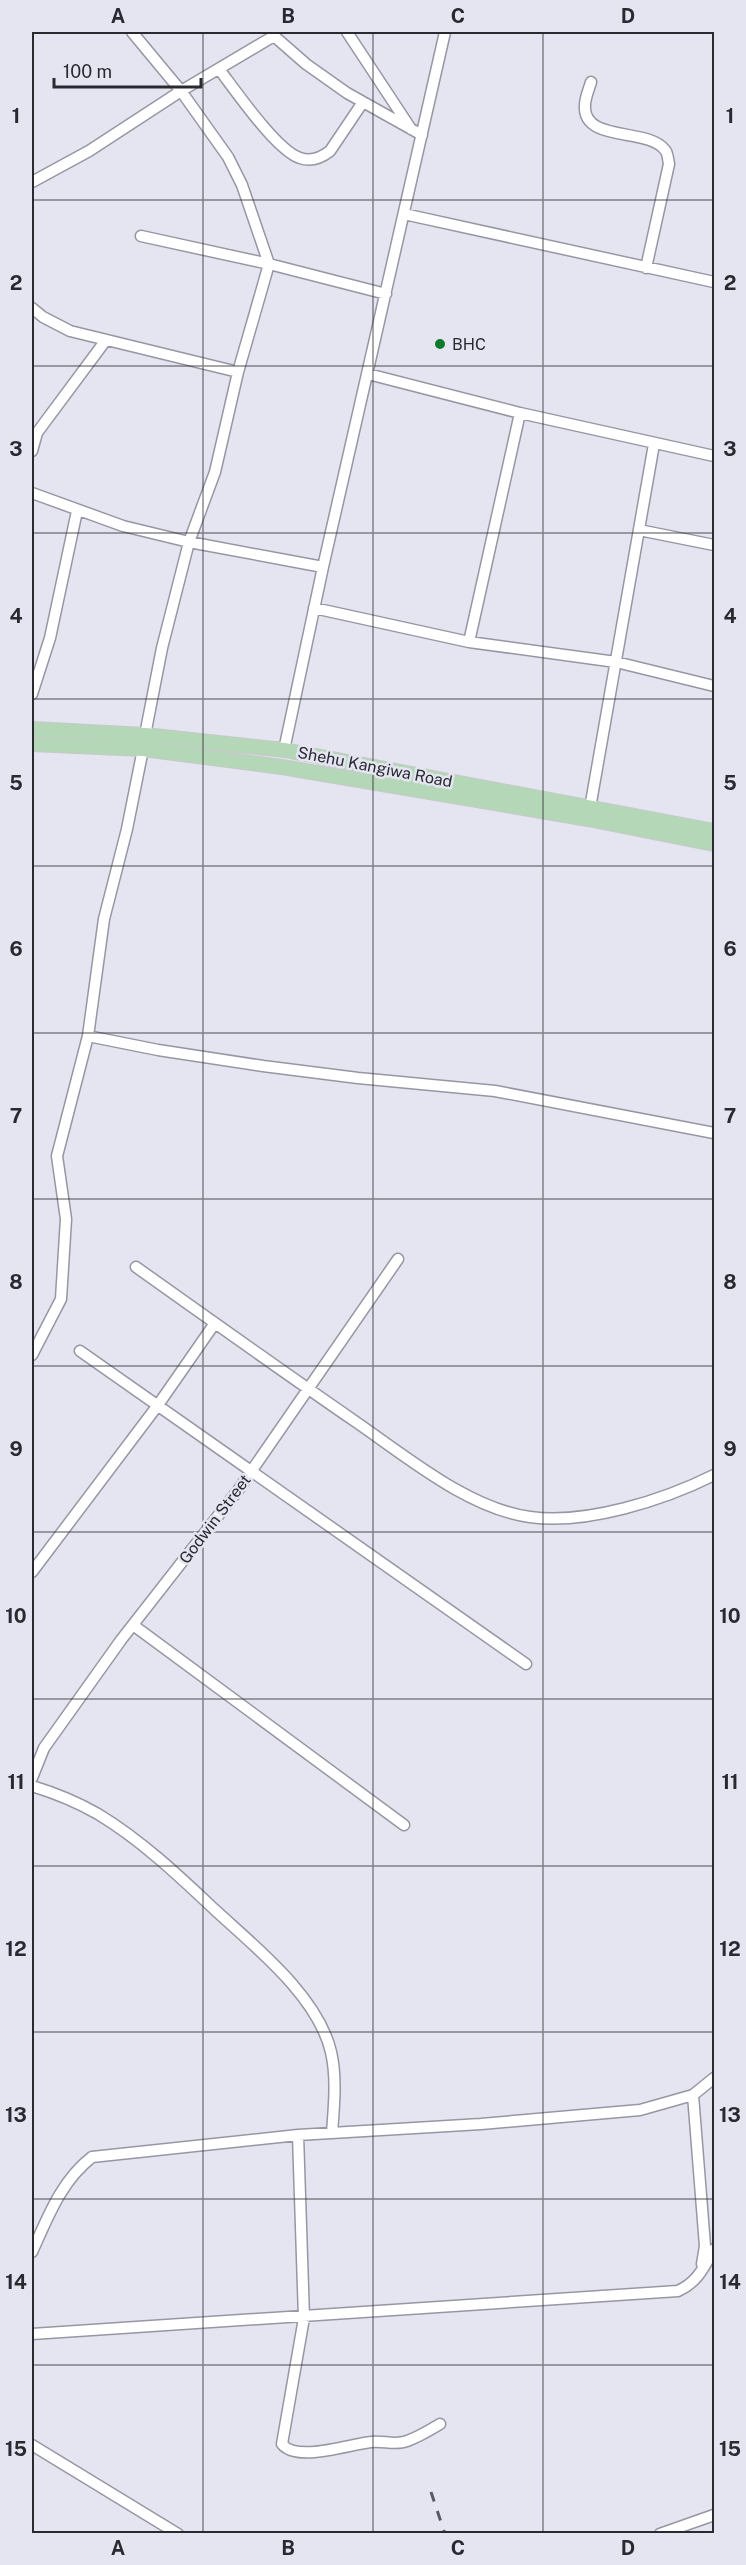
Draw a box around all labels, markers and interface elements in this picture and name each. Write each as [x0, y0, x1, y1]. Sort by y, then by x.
text: A [111, 4, 125, 28]
text: B [281, 4, 295, 28]
text: C [451, 4, 465, 28]
text: D [621, 4, 635, 28]
scale bar [54, 51, 201, 89]
text: 100 m [63, 61, 112, 82]
text: 1 [12, 104, 20, 128]
text: 1 [726, 104, 734, 128]
text: 2 [10, 271, 22, 295]
text: 2 [724, 271, 736, 295]
place label: BHC [452, 335, 486, 354]
marker: BHC [433, 337, 447, 351]
text: 3 [9, 437, 23, 461]
text: 3 [723, 437, 737, 461]
text: 4 [9, 604, 23, 628]
text: 4 [723, 604, 737, 628]
street label: Shehu Kangiwa Road [296, 743, 454, 791]
text: 5 [9, 771, 23, 795]
text: 5 [723, 771, 737, 795]
text: 6 [9, 937, 23, 961]
text: 6 [723, 937, 737, 961]
text: 7 [10, 1104, 22, 1128]
text: 7 [724, 1104, 736, 1128]
text: 8 [9, 1270, 23, 1294]
text: 8 [723, 1270, 737, 1294]
text: 9 [9, 1437, 23, 1461]
text: 9 [723, 1437, 737, 1461]
street label: Godwin Street [175, 1471, 255, 1567]
text: 10 [5, 1604, 27, 1628]
text: 10 [719, 1604, 741, 1628]
text: 11 [7, 1770, 25, 1794]
text: 11 [721, 1770, 739, 1794]
text: 12 [5, 1937, 27, 1961]
text: 12 [719, 1937, 741, 1961]
text: 13 [5, 2103, 27, 2127]
text: 13 [719, 2103, 741, 2127]
text: 14 [5, 2270, 27, 2294]
text: 14 [719, 2270, 741, 2294]
text: 15 [5, 2437, 27, 2461]
text: 15 [719, 2437, 741, 2461]
text: A [111, 2536, 125, 2560]
text: B [281, 2536, 295, 2560]
text: C [451, 2536, 465, 2560]
text: D [621, 2536, 635, 2560]

